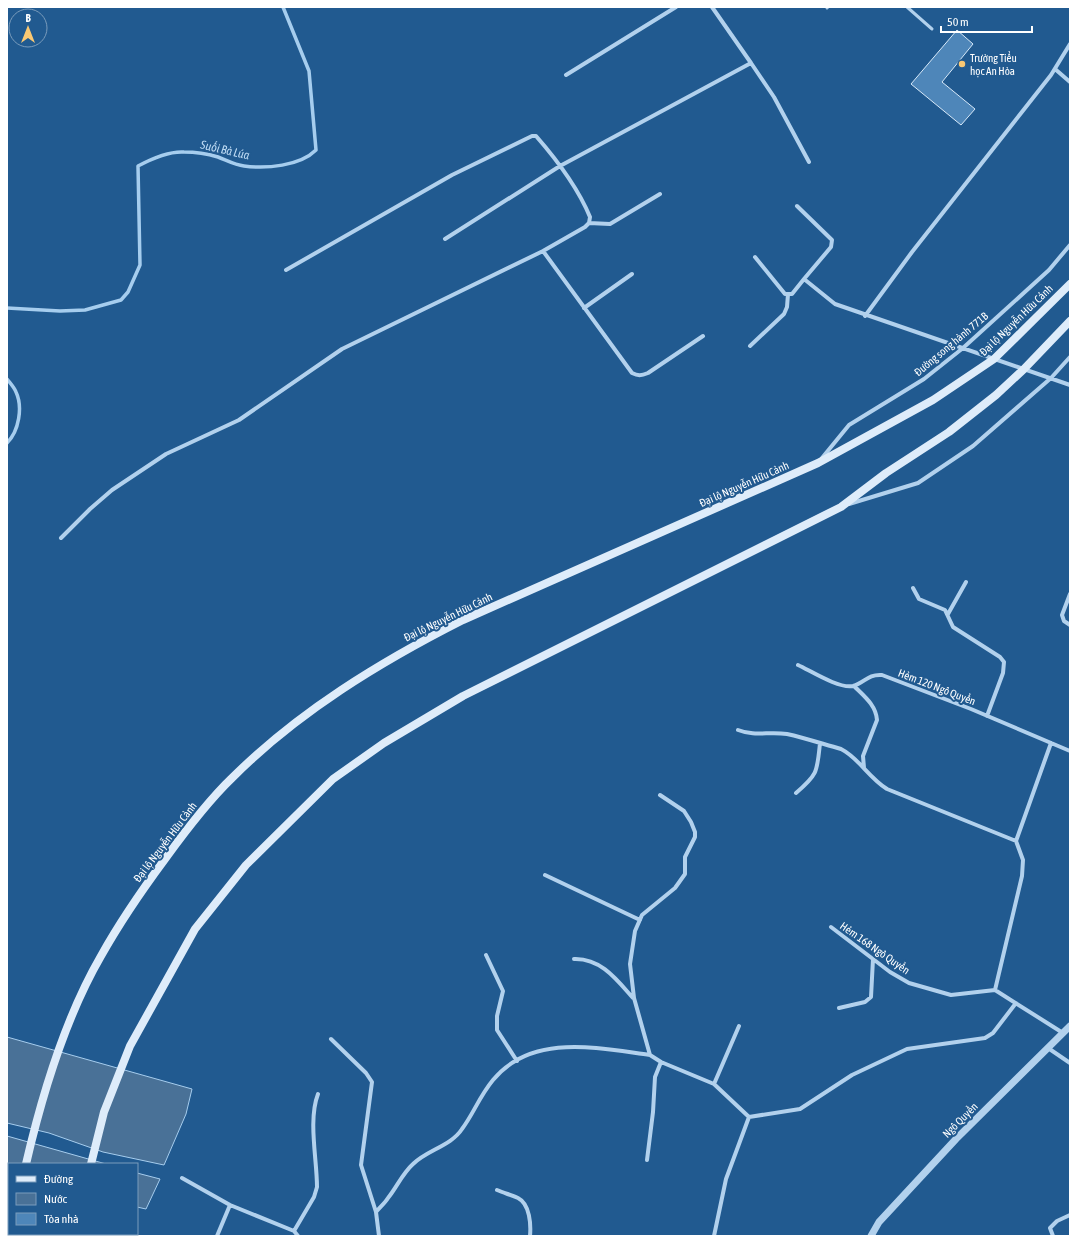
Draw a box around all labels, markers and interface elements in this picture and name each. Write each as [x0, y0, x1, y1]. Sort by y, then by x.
north arrow [8, 8, 48, 48]
scale bar [941, 8, 1032, 34]
text: B [25, 12, 31, 24]
text: 50 m [947, 15, 969, 29]
place label: Trường Tiểu học An Hòa [970, 51, 1017, 78]
marker: Trường Tiểu học An Hòa [957, 59, 967, 69]
water label: Suối Bà Lúa [198, 137, 251, 163]
street label: Đại lộ Nguyễn Hữu Cảnh [977, 282, 1056, 359]
street label: Đường song hành 771B [912, 309, 991, 378]
street label: Đại lộ Nguyễn Hữu Cảnh [697, 459, 791, 510]
street label: Đại lộ Nguyễn Hữu Cảnh [402, 590, 495, 645]
street label: Hẻm 120 Ngô Quyền [897, 667, 977, 707]
street label: Đại lộ Nguyễn Hữu Cảnh [131, 800, 200, 885]
street label: Hẻm 168 Ngô Quyền [838, 920, 912, 976]
street label: Ngô Quyền [940, 1100, 980, 1140]
legend [8, 1163, 138, 1235]
text: Đường [44, 1172, 74, 1186]
text: Nước [44, 1192, 68, 1206]
text: Tòa nhà [44, 1212, 79, 1226]

